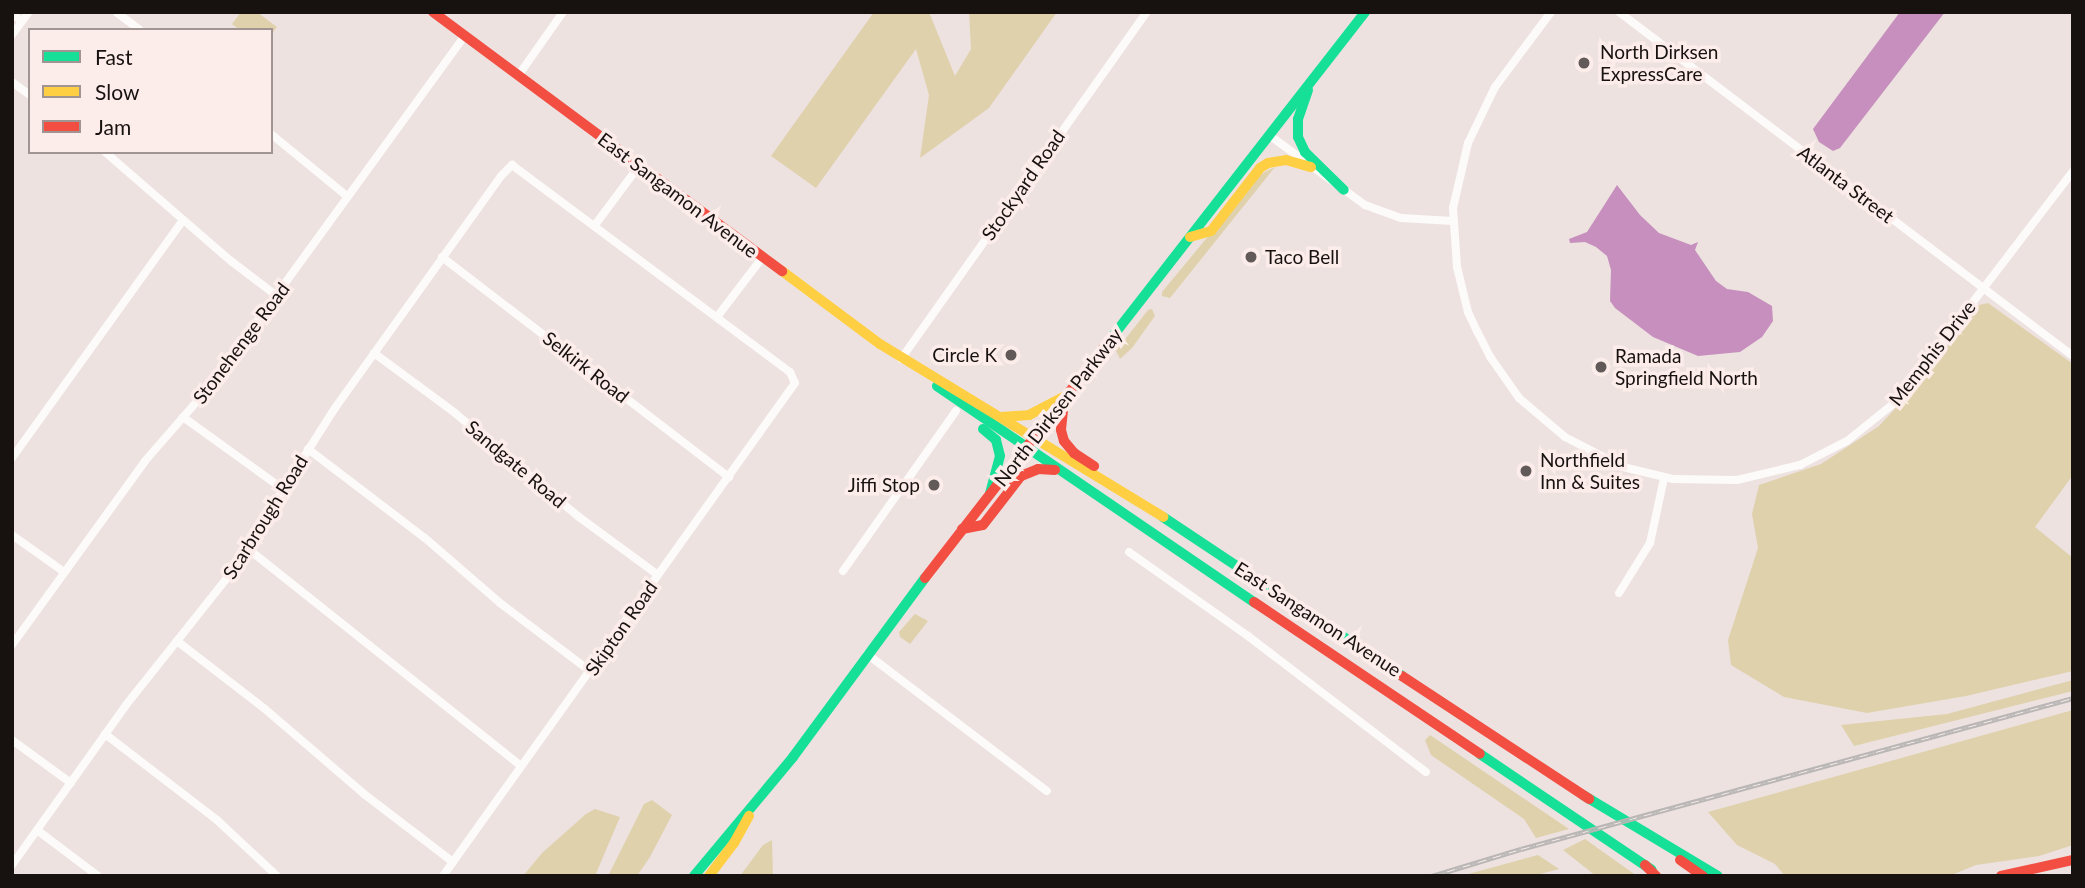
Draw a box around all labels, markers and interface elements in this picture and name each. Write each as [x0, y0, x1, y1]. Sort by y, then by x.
legend [28, 28, 273, 154]
place label: North Dirksen ExpressCare [1600, 41, 1718, 85]
text: Fast [95, 44, 132, 69]
marker: North Dirksen ExpressCare [1574, 53, 1594, 73]
text: Slow [95, 79, 139, 104]
text: Jam [95, 114, 131, 139]
street label: Stockyard Road [977, 125, 1069, 245]
street label: East Sangamon Avenue [593, 127, 763, 263]
street label: Atlanta Street [1793, 140, 1899, 228]
place label: Taco Bell [1265, 246, 1339, 268]
marker: Taco Bell [1243, 249, 1259, 265]
street label: Stonehenge Road [188, 278, 294, 408]
street label: Memphis Drive [1884, 296, 1980, 410]
street label: North Dirksen Parkway [989, 323, 1127, 491]
street label: Selkirk Road [539, 326, 633, 408]
place label: Circle K [932, 344, 997, 366]
place label: Ramada Springfield North [1615, 345, 1758, 389]
marker: Circle K [1003, 347, 1019, 363]
marker: Ramada Springfield North [1593, 359, 1609, 375]
street label: Sandgate Road [461, 415, 571, 513]
place label: Northfield Inn & Suites [1540, 449, 1640, 493]
street label: Scarbrough Road [218, 451, 312, 583]
marker: Northfield Inn & Suites [1518, 463, 1534, 479]
place label: Jiffi Stop [848, 474, 920, 496]
marker: Jiffi Stop [926, 477, 942, 493]
street label: East Sangamon Avenue [1230, 556, 1406, 682]
street label: Skipton Road [580, 576, 662, 680]

